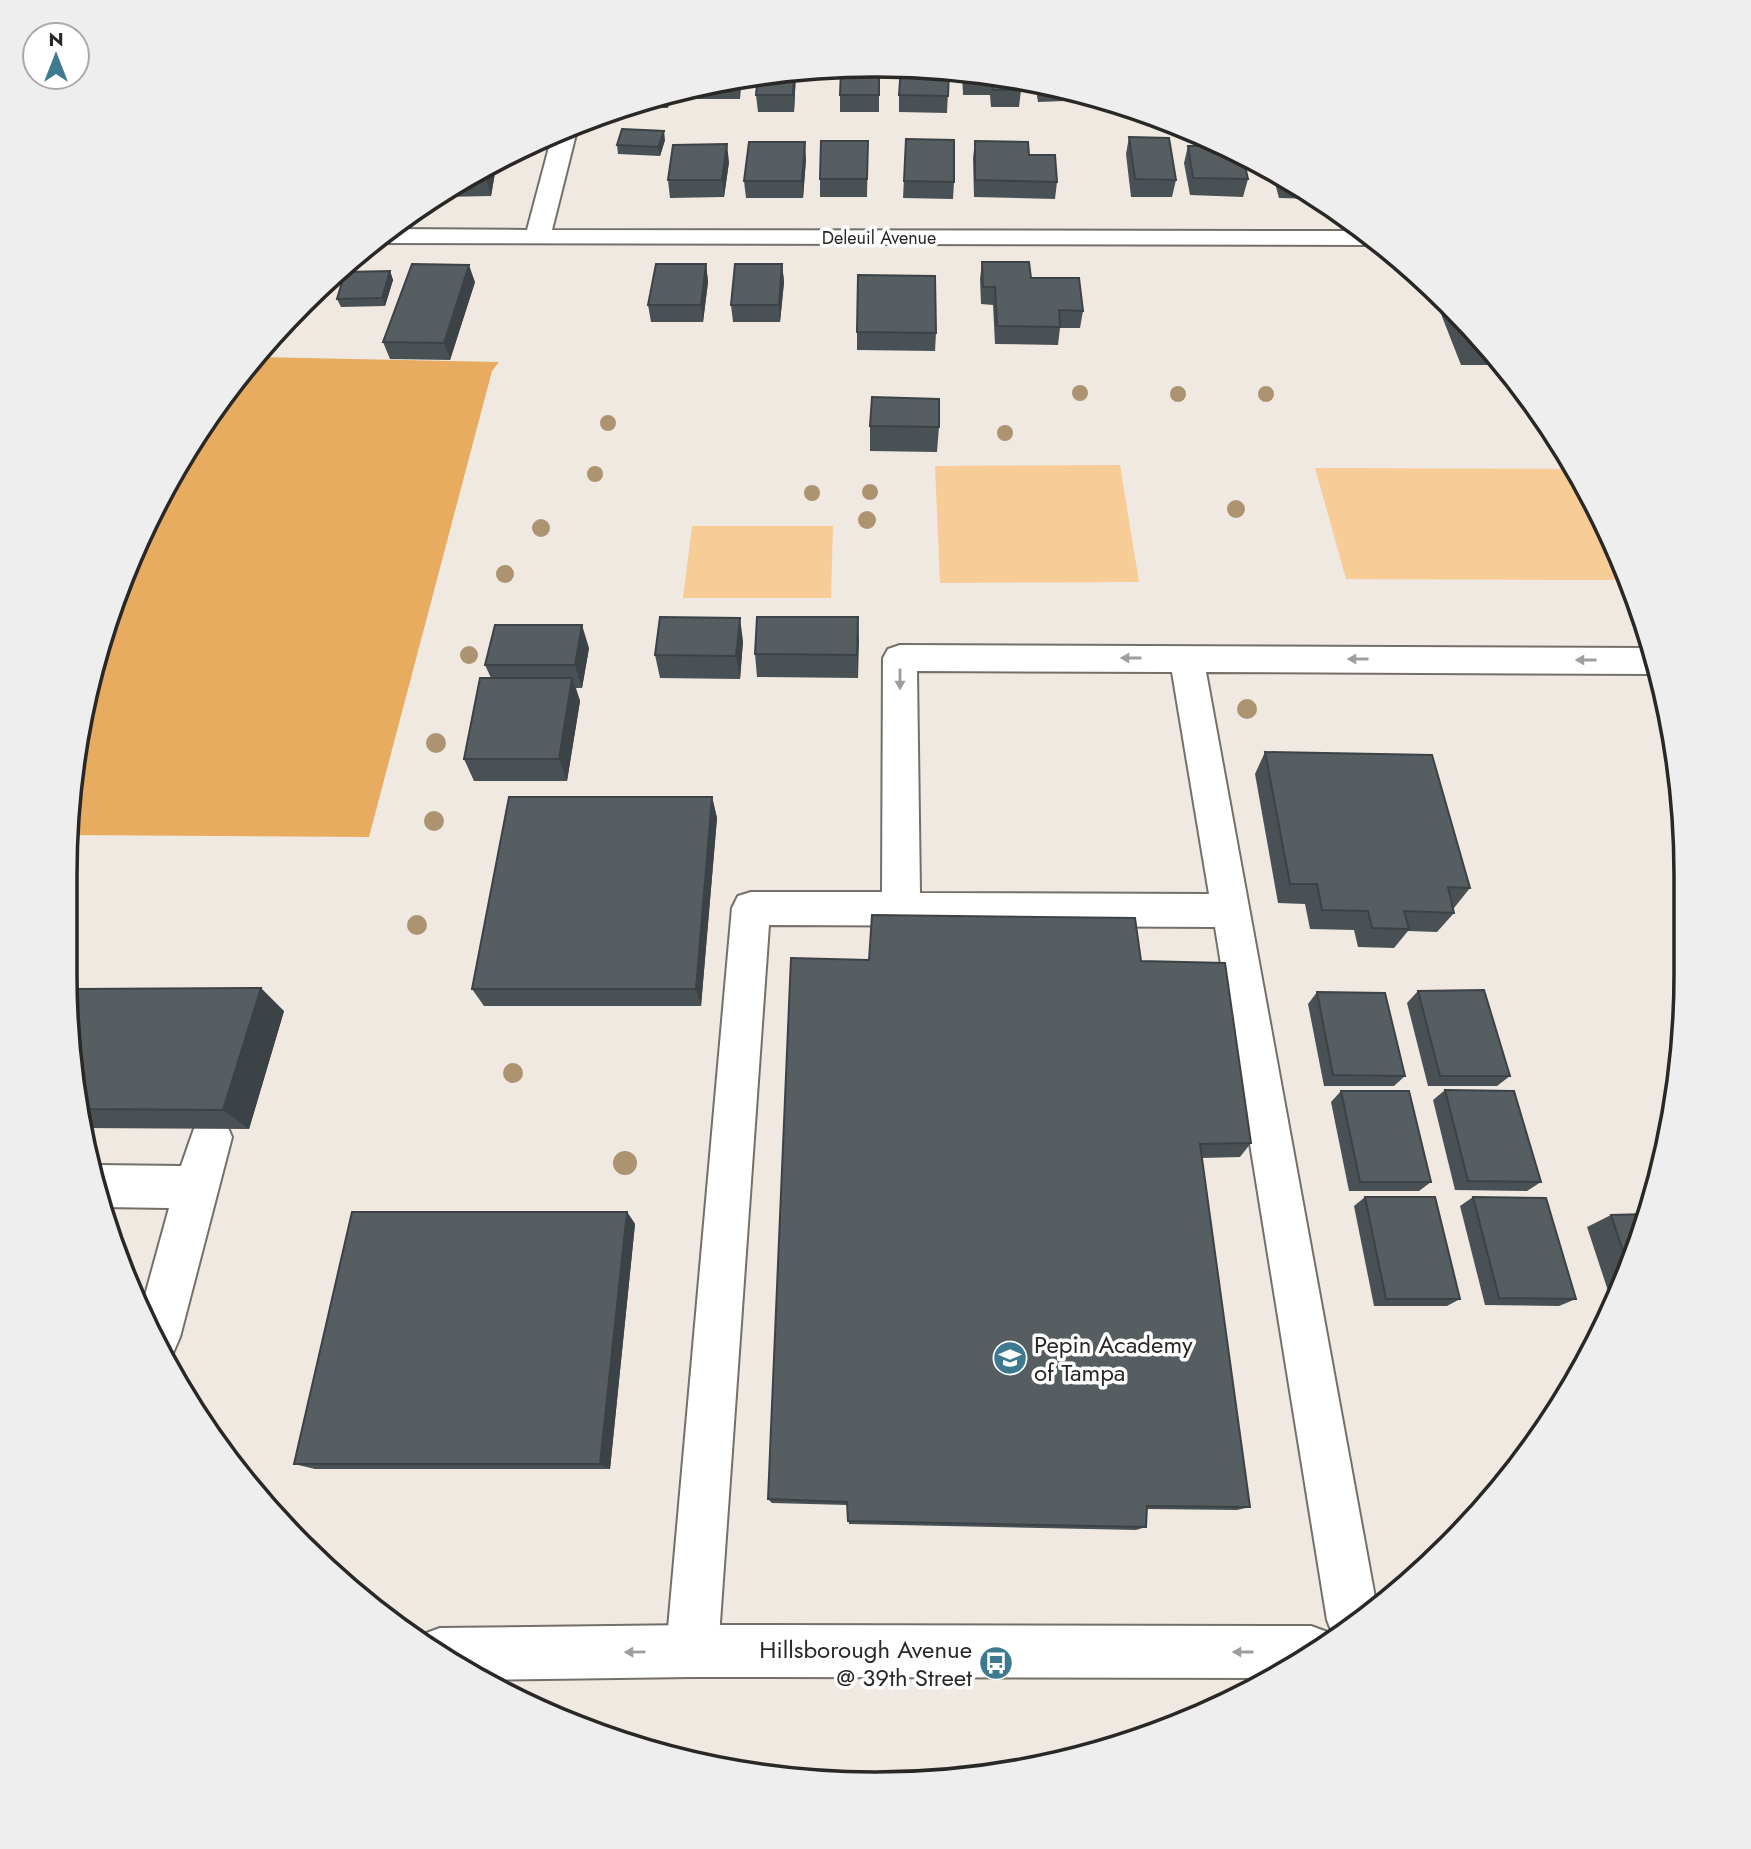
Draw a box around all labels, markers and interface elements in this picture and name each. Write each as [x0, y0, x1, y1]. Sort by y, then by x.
north arrow [21, 21, 91, 91]
text: N [48, 26, 64, 53]
street label: Deleuil Avenue [822, 225, 936, 251]
one-way arrow [1119, 652, 1141, 664]
one-way arrow [1347, 653, 1369, 665]
one-way arrow [1574, 654, 1596, 666]
one-way arrow [894, 668, 906, 690]
place label: Pepin Academy of Tampa [1034, 1327, 1193, 1390]
school or university icon: Pepin Academy of Tampa [991, 1339, 1029, 1377]
place label: Hillsborough Avenue @ 39th Street [759, 1632, 972, 1695]
bus stop icon: Hillsborough Avenue @ 39th Street [977, 1644, 1015, 1682]
one-way arrow [624, 1646, 646, 1658]
one-way arrow [1232, 1646, 1254, 1658]

